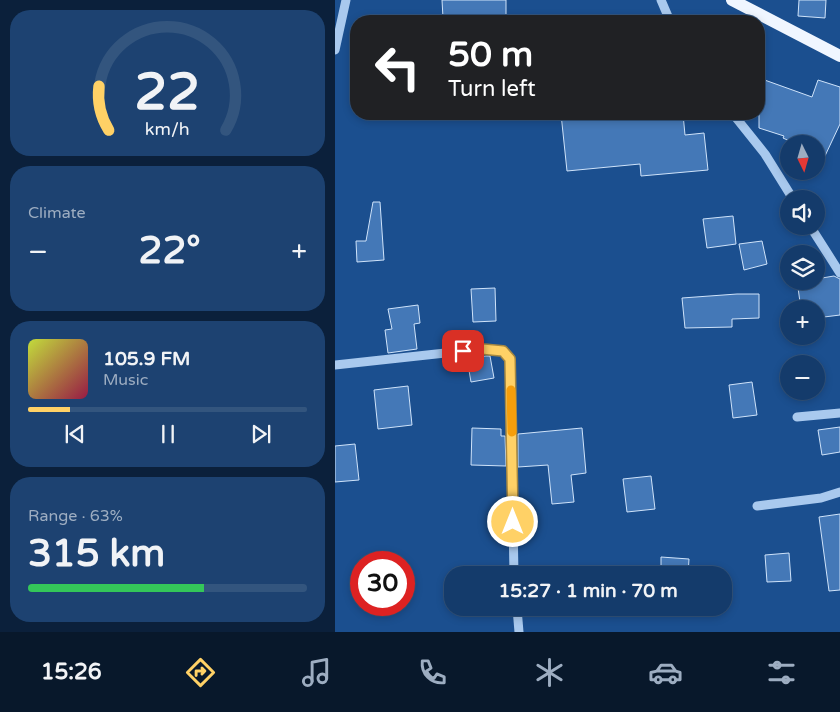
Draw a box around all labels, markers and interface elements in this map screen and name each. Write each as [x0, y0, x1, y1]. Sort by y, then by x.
text: 50 m [448, 34, 533, 76]
icon: left [365, 35, 430, 100]
text: 22 [135, 61, 200, 124]
text: Turn left [448, 76, 536, 102]
text: km/h [145, 119, 190, 140]
north arrow [780, 135, 825, 180]
map controls [780, 135, 825, 400]
button: sound [780, 190, 825, 235]
text: Climate [28, 203, 86, 223]
text: 22° [139, 228, 201, 274]
text: − [28, 235, 48, 269]
text: + [291, 235, 307, 269]
button: layers [780, 245, 825, 290]
button: + [780, 300, 825, 345]
pin [442, 330, 484, 372]
icon: arrive [449, 337, 477, 365]
text: 105.9 FM [103, 348, 190, 370]
button: − [780, 355, 825, 400]
text: Music [103, 370, 148, 390]
icon: previous [61, 420, 89, 448]
icon: pause [154, 420, 182, 448]
icon: next [247, 420, 275, 448]
position arrow [486, 495, 538, 547]
text: Range · 63% [28, 506, 123, 526]
text: 315 km [28, 531, 165, 577]
speed limit sign: 30 [350, 551, 415, 616]
text: 15:27 · 1 min · 70 m [498, 580, 678, 602]
icon: directions [183, 655, 218, 690]
icon: music [299, 655, 334, 690]
icon: phone [415, 655, 450, 690]
icon: climate [532, 655, 567, 690]
icon: car [648, 655, 683, 690]
icon: filters [764, 655, 799, 690]
text: 15:26 [41, 659, 102, 685]

